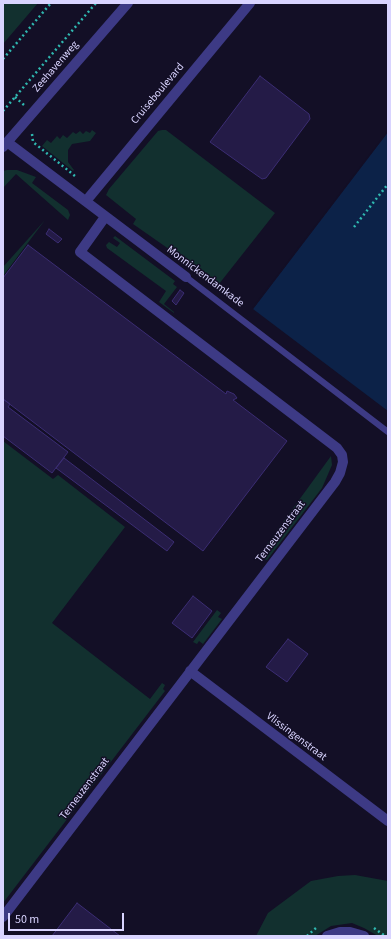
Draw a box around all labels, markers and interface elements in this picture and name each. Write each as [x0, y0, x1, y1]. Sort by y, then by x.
street label: Zeehavenweg [30, 39, 82, 95]
street label: Cruiseboulevard [129, 61, 187, 127]
street label: Monnickendamkade [164, 244, 246, 310]
street label: Terneuzenstraat [253, 498, 309, 566]
street label: Vlissingenstraat [263, 710, 329, 764]
street label: Terneuzenstraat [57, 755, 113, 823]
scale bar [10, 905, 126, 931]
text: 50 m [15, 911, 39, 928]

